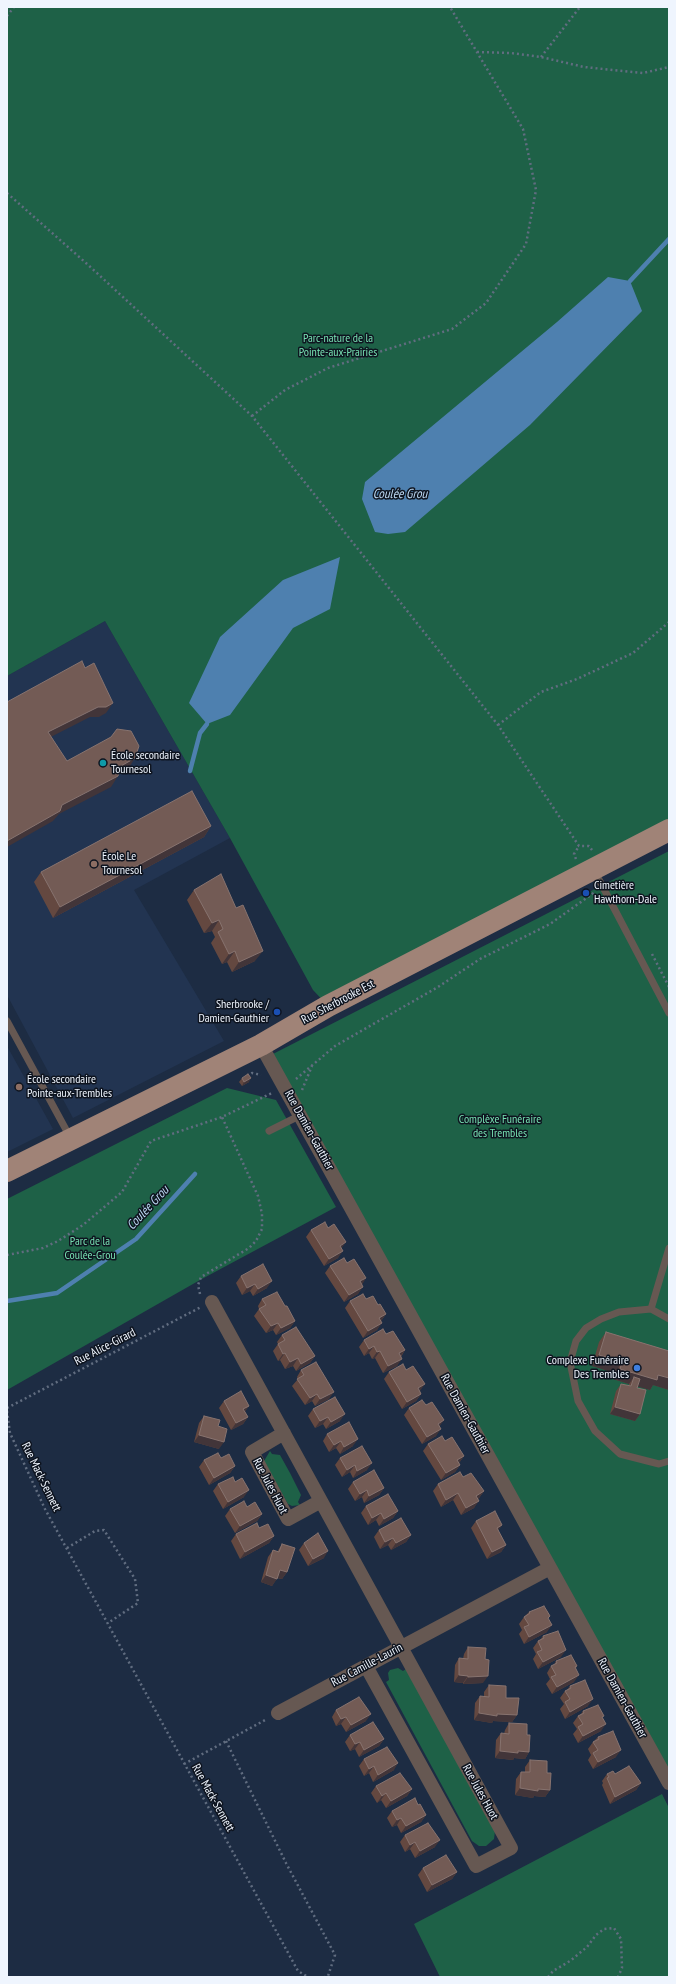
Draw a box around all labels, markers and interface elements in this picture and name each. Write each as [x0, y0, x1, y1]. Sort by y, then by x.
park label: Parc-nature de la Pointe-aux-Prairies [299, 332, 377, 360]
water label: Coulée Grou [373, 486, 427, 502]
place label: École secondaire Tournesol [111, 749, 180, 777]
marker: École secondaire Tournesol [98, 758, 108, 768]
place label: École Le Tournesol [102, 850, 142, 878]
marker: École Le Tournesol [89, 859, 99, 869]
place label: Cimetière Hawthorn-Dale [594, 879, 657, 907]
marker: Cimetière Hawthorn-Dale [581, 888, 591, 898]
street label: Rue Sherbrooke Est [299, 977, 377, 1027]
place label: Sherbrooke / Damien-Gauthier [198, 998, 269, 1026]
marker: Sherbrooke / Damien-Gauthier [272, 1007, 282, 1017]
place label: École secondaire Pointe-aux-Trembles [27, 1073, 112, 1101]
marker: École secondaire Pointe-aux-Trembles [14, 1082, 24, 1092]
street label: Rue Damien-Gauthier [281, 1088, 337, 1172]
park label: Complèxe Funéraire des Trembles [459, 1113, 541, 1141]
water label: Coulée Grou [124, 1183, 172, 1233]
park label: Parc de la Coulée-Grou [64, 1235, 116, 1263]
street label: Rue Alice-Girard [72, 1325, 138, 1369]
place label: Complexe Funéraire Des Trembles [547, 1354, 629, 1382]
marker: Complexe Funéraire Des Trembles [632, 1363, 642, 1373]
street label: Rue Damien-Gauthier [437, 1372, 493, 1456]
street label: Rue Mack-Sennett [18, 1440, 64, 1514]
street label: Rue Jules Huot [249, 1456, 291, 1516]
street label: Rue Camille-Laurin [329, 1640, 405, 1690]
street label: Rue Damien-Gauthier [594, 1656, 650, 1740]
street label: Rue Mack-Sennett [189, 1762, 237, 1834]
street label: Rue Jules Huot [459, 1762, 501, 1822]

